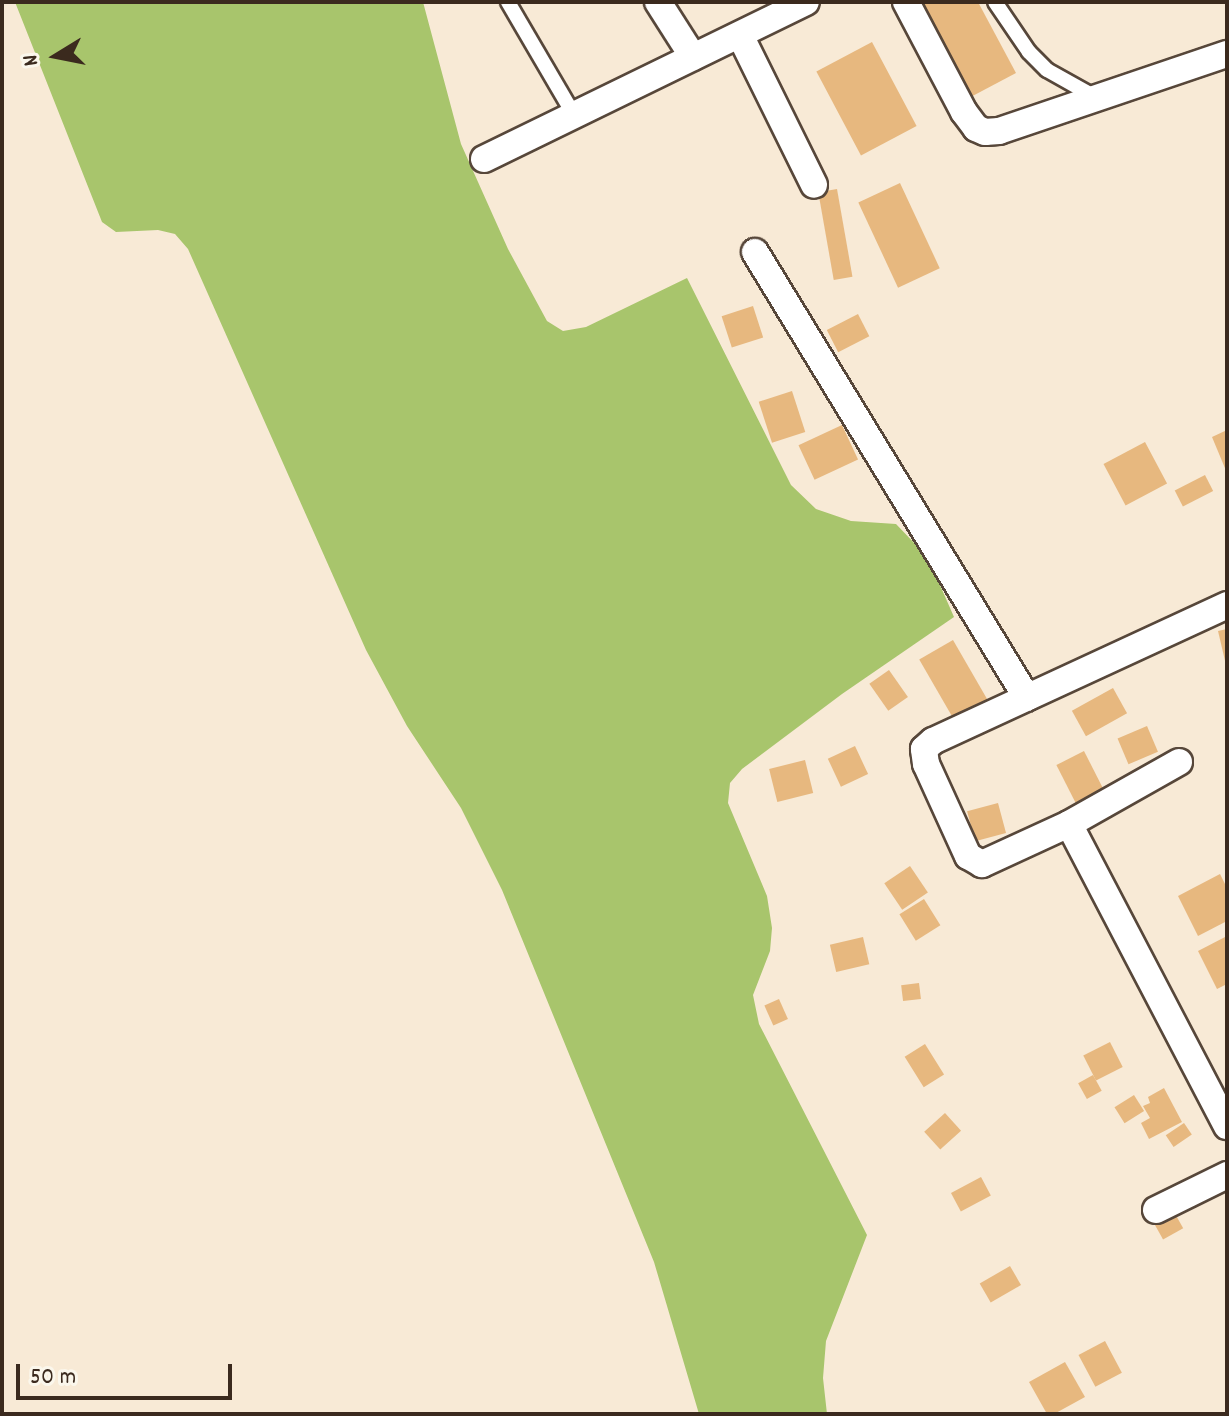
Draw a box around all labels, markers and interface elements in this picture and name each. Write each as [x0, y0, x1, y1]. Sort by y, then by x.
north arrow [16, 16, 96, 96]
text: N [16, 52, 48, 68]
scale bar [20, 1348, 236, 1398]
text: 50 m [30, 1361, 76, 1395]

